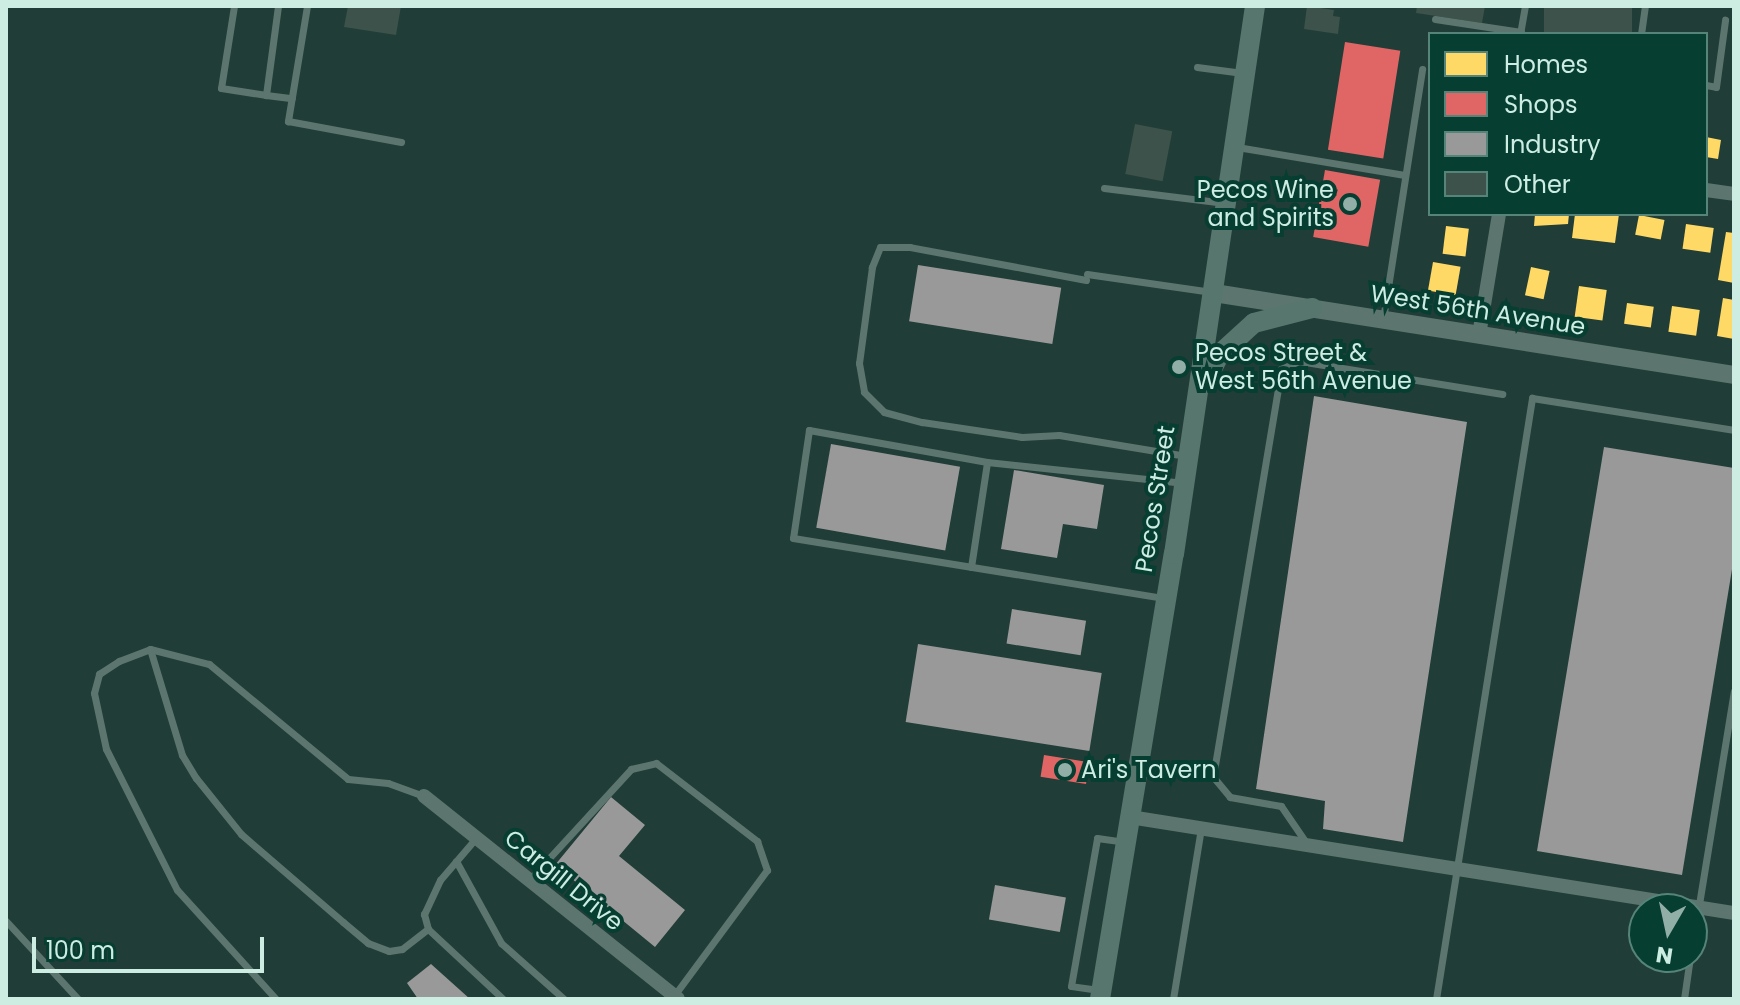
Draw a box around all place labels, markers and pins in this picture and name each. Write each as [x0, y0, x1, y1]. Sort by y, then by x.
place label: Pecos Wine and Spirits [1197, 176, 1334, 232]
marker: Pecos Wine and Spirits [1341, 195, 1359, 213]
place label: Pecos Street & West 56th Avenue [1195, 339, 1412, 395]
marker: Pecos Street & West 56th Avenue [1170, 358, 1188, 376]
place label: Ari's Tavern [1081, 756, 1217, 784]
marker: Ari's Tavern [1056, 761, 1074, 779]

